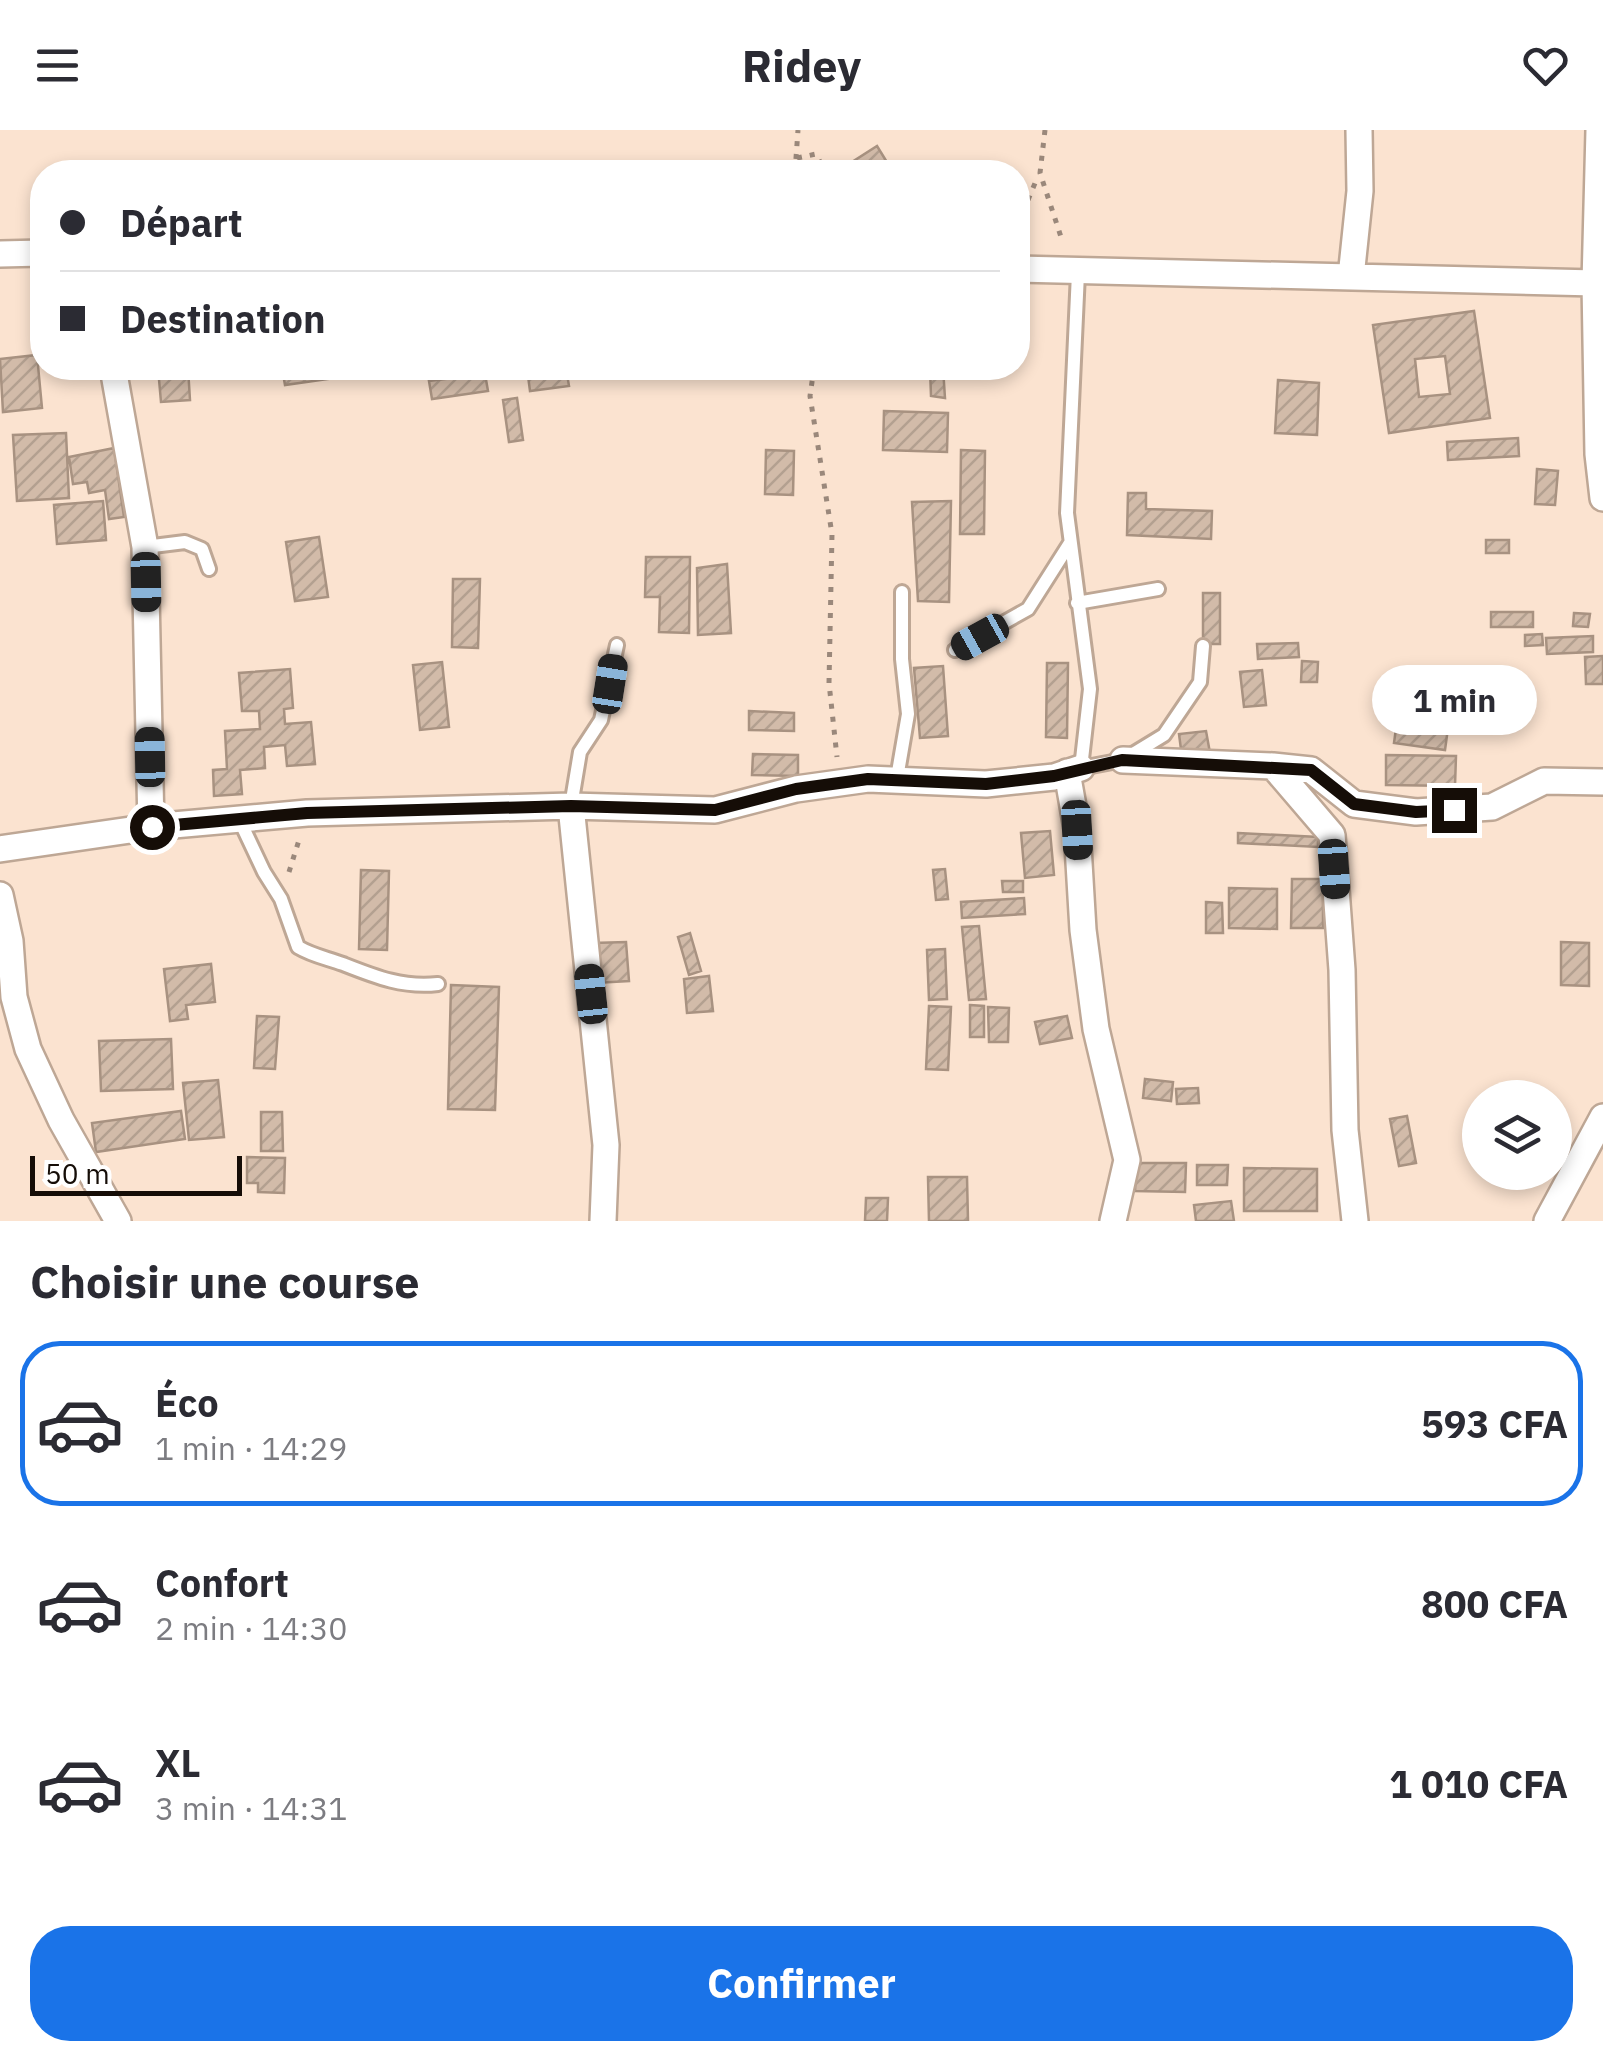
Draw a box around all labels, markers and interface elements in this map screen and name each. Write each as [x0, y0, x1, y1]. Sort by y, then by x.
text: Ridey [742, 36, 861, 94]
icon: menu [30, 38, 85, 93]
icon: heart [1518, 38, 1573, 93]
text: Départ [120, 198, 243, 247]
text: Destination [120, 294, 326, 343]
car [130, 552, 162, 612]
car [946, 609, 1014, 665]
car [590, 652, 630, 716]
callout: 1 min [1372, 665, 1536, 735]
text: 1 min [1413, 679, 1496, 721]
car [134, 727, 166, 787]
route end [1432, 788, 1477, 833]
car [1060, 799, 1094, 861]
route start [130, 805, 175, 850]
car [1317, 838, 1351, 900]
car [573, 963, 609, 1025]
map controls [1462, 1080, 1572, 1190]
button: layers [1462, 1080, 1572, 1190]
scale bar [30, 1151, 242, 1196]
text: 50 m [45, 1155, 110, 1192]
text: Choisir une course [30, 1252, 420, 1310]
text: Éco [155, 1378, 219, 1427]
icon: car [35, 1379, 125, 1469]
text: 593 CFA [1421, 1399, 1568, 1448]
text: 1 min · 14:29 [155, 1427, 348, 1469]
text: Confort [155, 1558, 289, 1607]
icon: car [35, 1559, 125, 1649]
text: 800 CFA [1421, 1579, 1568, 1628]
text: 2 min · 14:30 [155, 1607, 348, 1649]
text: XL [155, 1738, 201, 1787]
icon: car [35, 1739, 125, 1829]
text: 1 010 CFA [1389, 1759, 1568, 1808]
text: 3 min · 14:31 [155, 1787, 348, 1829]
button: Confirmer [30, 1926, 1573, 2041]

